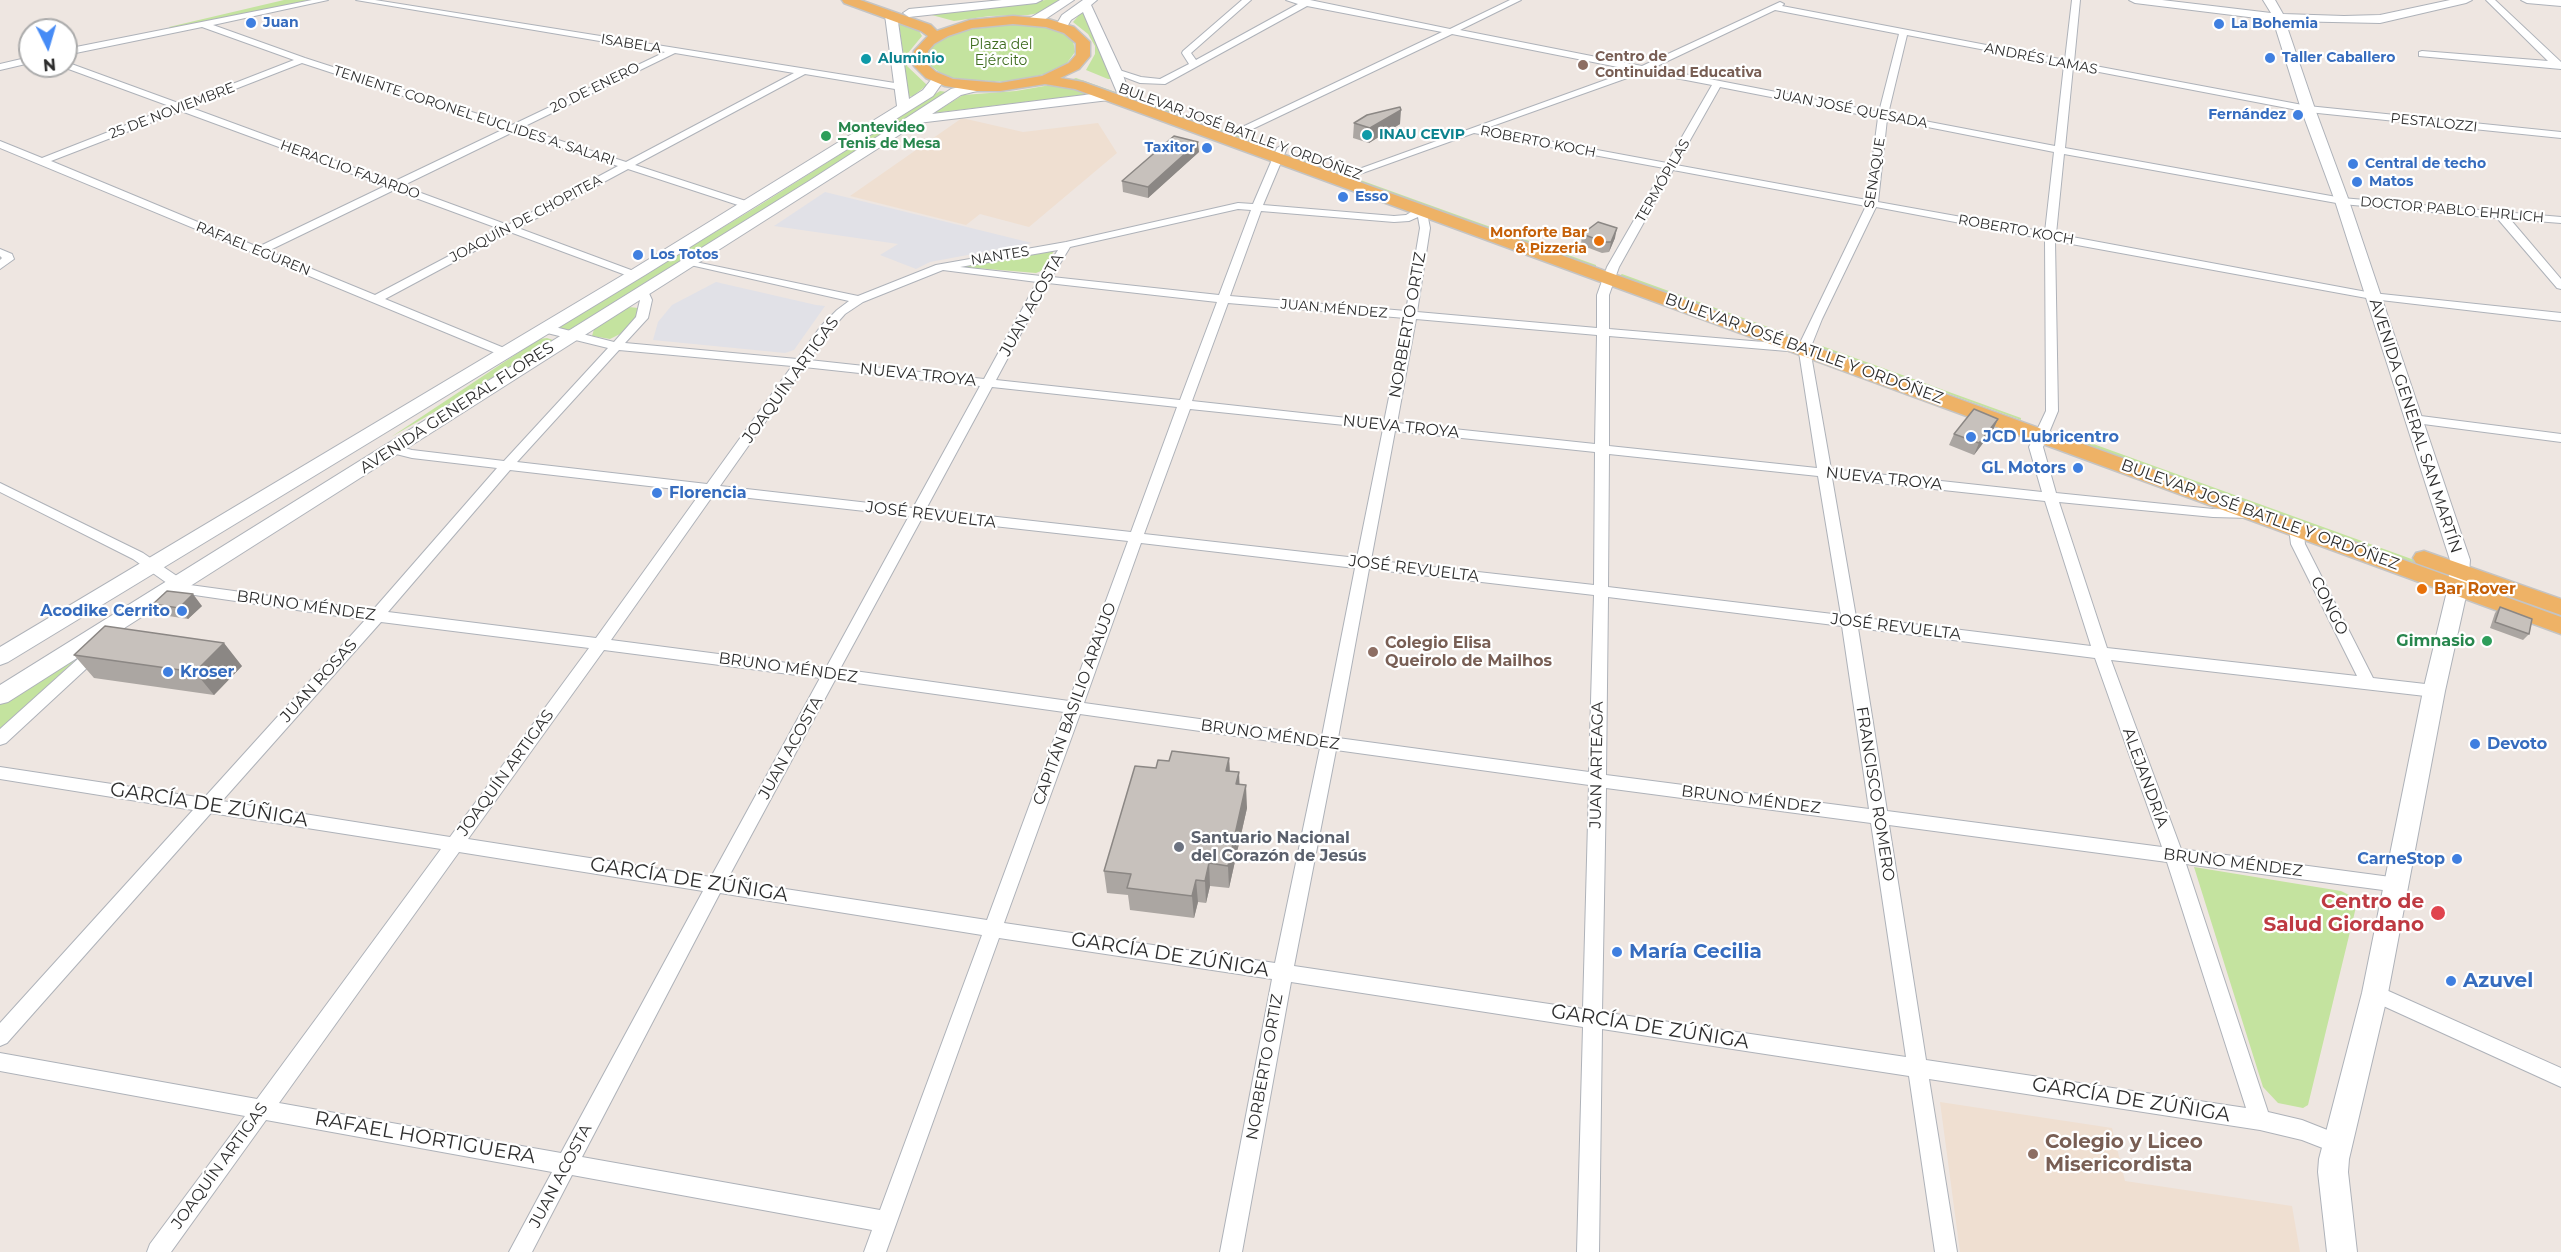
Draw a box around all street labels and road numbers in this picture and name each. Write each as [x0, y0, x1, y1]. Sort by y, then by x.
street label: ISABELA [600, 31, 662, 57]
street label: ANDRÉS LAMAS [1983, 40, 2099, 78]
street label: 20 DE ENERO [548, 59, 642, 117]
street label: TENIENTE CORONEL EUCLIDES A. SALARI [331, 62, 617, 170]
street label: 25 DE NOVIEMBRE [107, 79, 237, 143]
street label: BULEVAR JOSÉ BATLLE Y ORDÓÑEZ [1116, 80, 1364, 184]
street label: JUAN JOSÉ QUESADA [1773, 86, 1929, 132]
street label: PESTALOZZI [2390, 110, 2478, 136]
street label: ROBERTO KOCH [1479, 123, 1597, 161]
street label: TERMÓPILAS [1632, 136, 1694, 226]
street label: SENAQUE [1861, 136, 1889, 210]
street label: HERACLIO FAJARDO [278, 137, 422, 203]
street label: JOAQUÍN DE CHOPITEA [447, 172, 605, 266]
street label: DOCTOR PABLO EHRLICH [2359, 194, 2545, 226]
street label: ROBERTO KOCH [1957, 212, 2075, 248]
street label: RAFAEL EGUREN [193, 218, 313, 280]
street label: NANTES [970, 243, 1030, 269]
street label: JUAN ACOSTA [996, 250, 1068, 360]
street label: NORBERTO ORTIZ [1386, 250, 1430, 400]
street label: BULEVAR JOSÉ BATLLE Y ORDÓÑEZ [1662, 290, 1946, 408]
street label: JUAN MÉNDEZ [1280, 296, 1388, 322]
street label: AVENIDA GENERAL SAN MARTÍN [2365, 296, 2465, 556]
street label: JOAQUÍN ARTIGAS [739, 313, 843, 447]
street label: AVENIDA GENERAL FLORES [356, 338, 558, 478]
street label: NUEVA TROYA [859, 359, 977, 391]
street label: NUEVA TROYA [1342, 411, 1460, 443]
street label: BULEVAR JOSÉ BATLLE Y ORDÓÑEZ [2118, 456, 2402, 574]
street label: NUEVA TROYA [1825, 463, 1943, 495]
street label: JOSÉ REVUELTA [865, 497, 997, 533]
street label: JOSÉ REVUELTA [1348, 551, 1480, 587]
street label: CONGO [2306, 574, 2352, 638]
street label: BRUNO MÉNDEZ [235, 587, 377, 625]
street label: CAPITÁN BASILIO ARAUJO [1029, 600, 1121, 808]
street label: JOSÉ REVUELTA [1830, 609, 1962, 645]
street label: JUAN ROSAS [277, 635, 361, 727]
street label: BRUNO MÉNDEZ [717, 649, 859, 687]
street label: JUAN ACOSTA [755, 693, 827, 803]
street label: JUAN ARTEAGA [1586, 701, 1608, 829]
street label: FRANCISCO ROMERO [1852, 705, 1898, 883]
street label: JOAQUÍN ARTIGAS [454, 706, 558, 840]
street label: BRUNO MÉNDEZ [1199, 716, 1341, 754]
street label: ALEJANDRÍA [2118, 725, 2172, 831]
street label: GARCÍA DE ZÚÑIGA [108, 777, 310, 833]
street label: BRUNO MÉNDEZ [1680, 782, 1822, 818]
street label: BRUNO MÉNDEZ [2162, 845, 2304, 881]
street label: GARCÍA DE ZÚÑIGA [588, 852, 790, 908]
street label: GARCÍA DE ZÚÑIGA [1069, 927, 1271, 983]
street label: NORBERTO ORTIZ [1243, 992, 1287, 1142]
street label: GARCÍA DE ZÚÑIGA [1549, 999, 1751, 1055]
street label: GARCÍA DE ZÚÑIGA [2030, 1072, 2232, 1128]
street label: JOAQUÍN ARTIGAS [168, 1099, 272, 1233]
street label: RAFAEL HORTIGUERA [313, 1107, 537, 1169]
street label: JUAN ACOSTA [526, 1121, 596, 1231]

